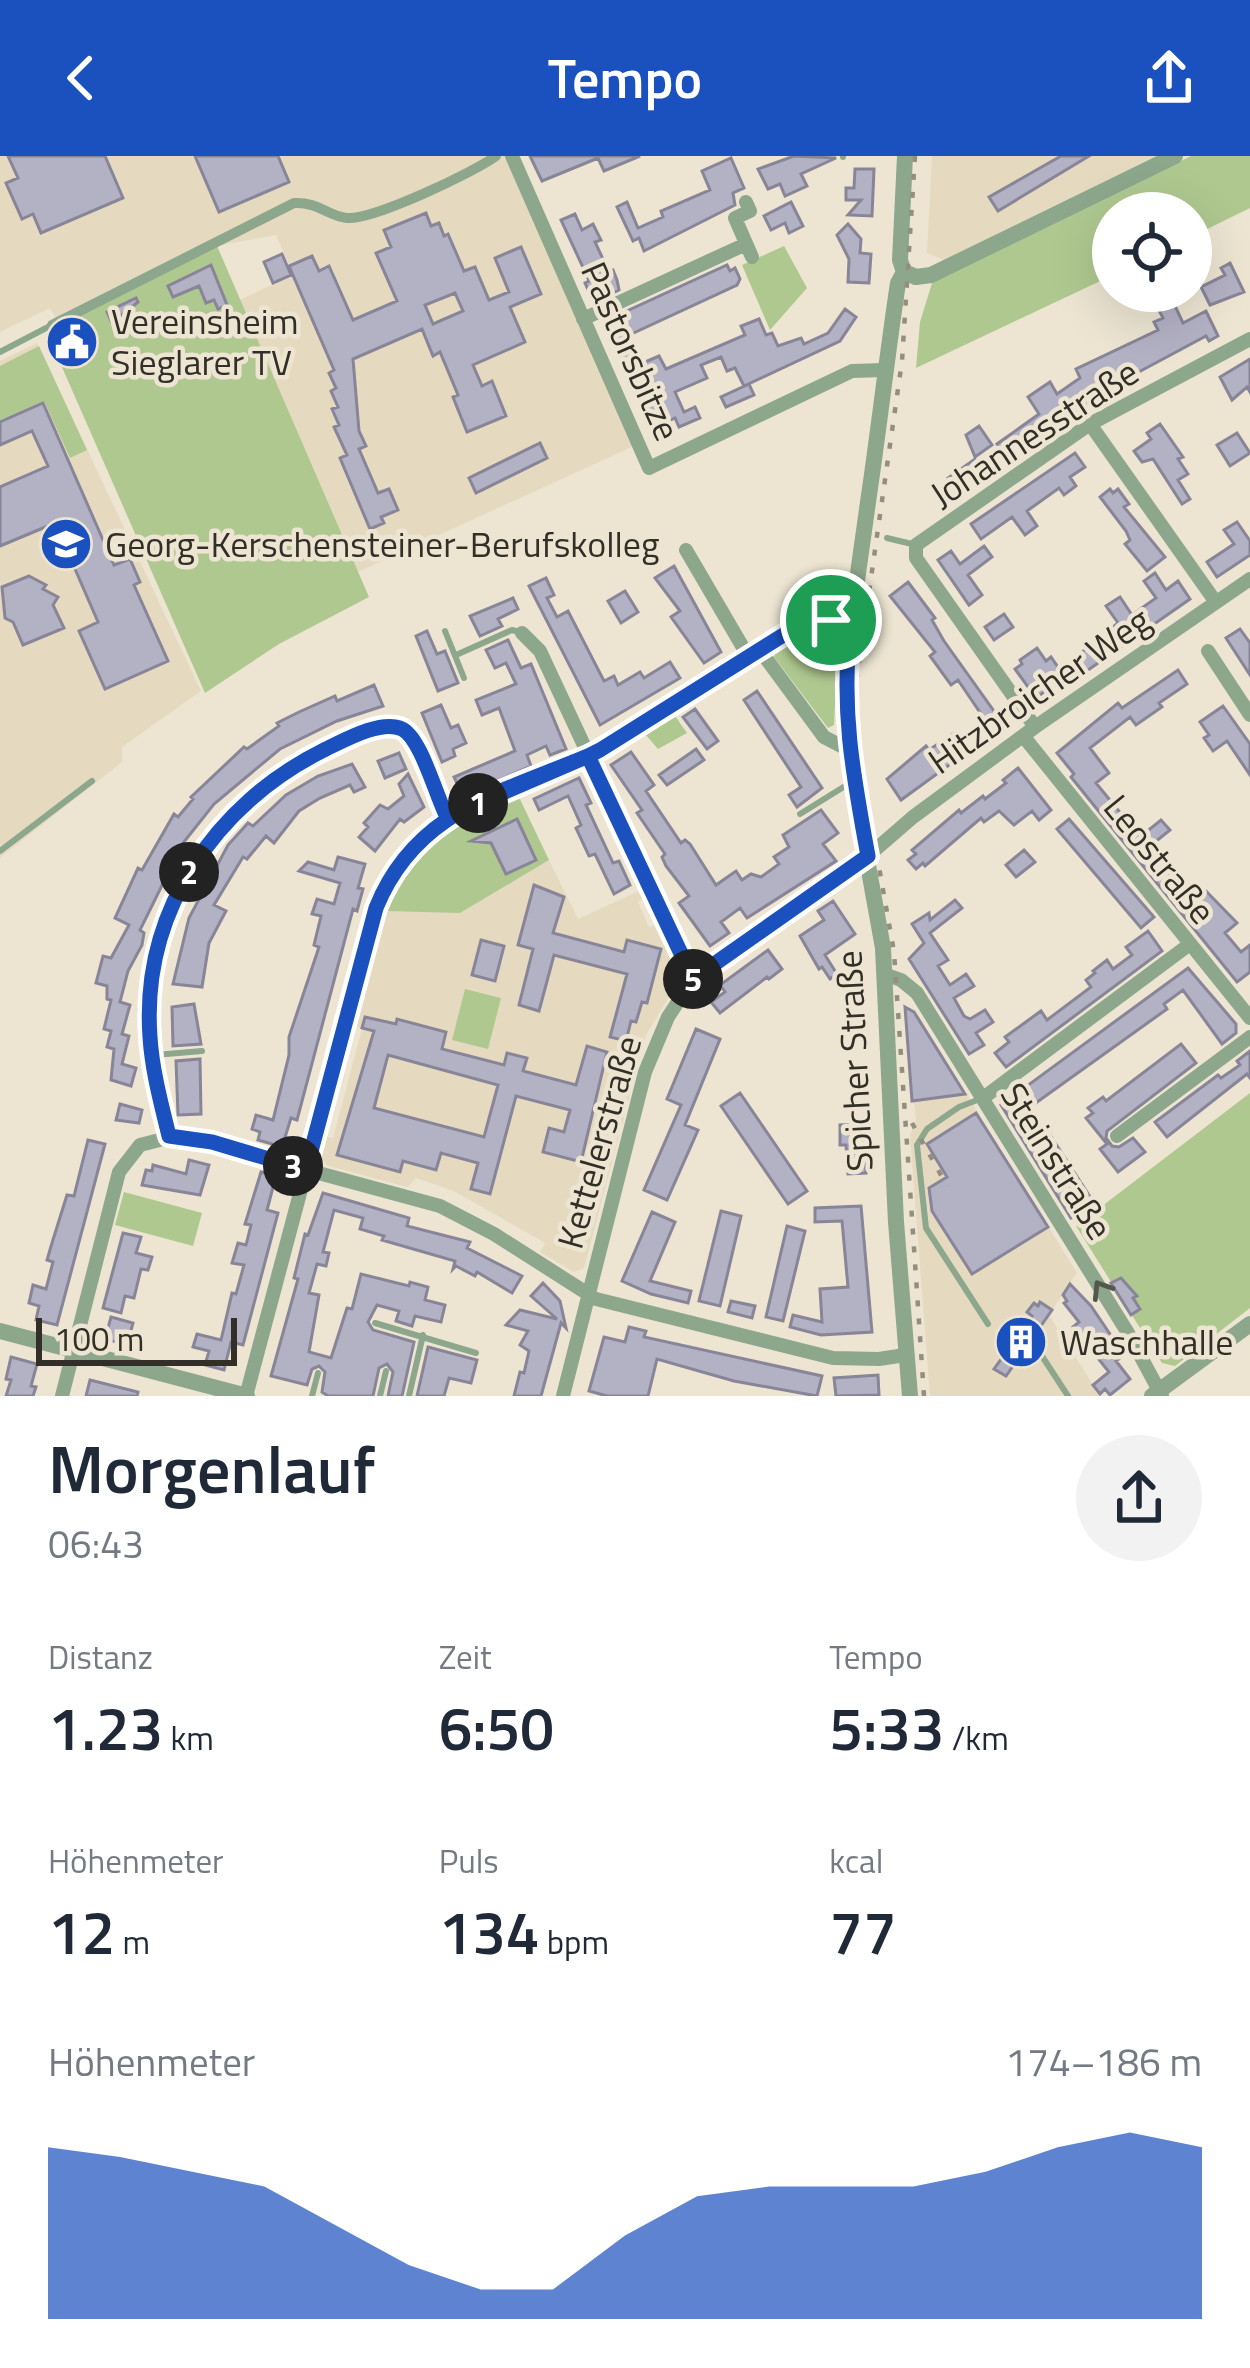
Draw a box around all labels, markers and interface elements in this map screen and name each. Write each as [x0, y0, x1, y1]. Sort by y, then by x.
text: Tempo [548, 37, 702, 119]
icon: back [48, 45, 114, 111]
icon: share [1136, 45, 1202, 111]
map controls [1092, 192, 1212, 312]
button: locate [1092, 192, 1212, 312]
street label: Pastorsbitze [568, 253, 695, 449]
place label: Vereinsheim Sieglarer TV [111, 293, 299, 389]
public building icon: Vereinsheim Sieglarer TV [44, 314, 100, 370]
street label: Johannesstraße [919, 344, 1149, 521]
school or university icon: Georg-Kerschensteiner-Berufskolleg [38, 516, 94, 572]
place label: Georg-Kerschensteiner-Berufskolleg [105, 516, 659, 571]
pin [780, 569, 882, 671]
icon: arrive [798, 587, 864, 653]
street label: Hitzbroicher Weg [916, 592, 1161, 787]
pin: 1 [448, 773, 508, 833]
text: 1 [469, 778, 487, 828]
street label: Leostraße [1091, 782, 1230, 935]
pin: 2 [159, 842, 219, 902]
text: 2 [180, 847, 198, 897]
pin: 5 [663, 949, 723, 1009]
street label: Spicher Straße [820, 949, 887, 1173]
text: 5 [684, 954, 702, 1004]
street label: Kettelerstraße [542, 1029, 655, 1255]
street label: Steinstraße [987, 1072, 1127, 1250]
pin: 3 [263, 1136, 323, 1196]
text: 3 [284, 1141, 302, 1191]
one-way arrow [1093, 1280, 1115, 1302]
scale bar [36, 1312, 237, 1365]
text: 100 m [54, 1314, 144, 1364]
building icon: Waschhalle [993, 1314, 1049, 1370]
place label: Waschhalle [1060, 1314, 1233, 1369]
text: Morgenlauf [48, 1418, 375, 1519]
button: share [1076, 1435, 1202, 1561]
text: 06:43 [48, 1514, 144, 1573]
text: Distanz [48, 1632, 153, 1682]
text: Zeit [439, 1632, 492, 1682]
text: Tempo [829, 1632, 923, 1682]
text: 1.23 [48, 1682, 163, 1773]
text: 6:50 [439, 1682, 554, 1773]
text: 5:33 [829, 1682, 944, 1773]
text: km [163, 1713, 214, 1763]
text: /km [944, 1713, 1009, 1763]
text: Höhenmeter [48, 1836, 223, 1886]
text: Puls [439, 1836, 499, 1886]
text: kcal [829, 1836, 883, 1886]
text: 12 [48, 1886, 115, 1977]
text: 134 [439, 1886, 539, 1977]
text: 77 [829, 1886, 897, 1977]
text: m [115, 1917, 150, 1967]
text: bpm [539, 1917, 609, 1967]
text: Höhenmeter [48, 2032, 255, 2091]
text: 174–186 m [1005, 2032, 1202, 2091]

